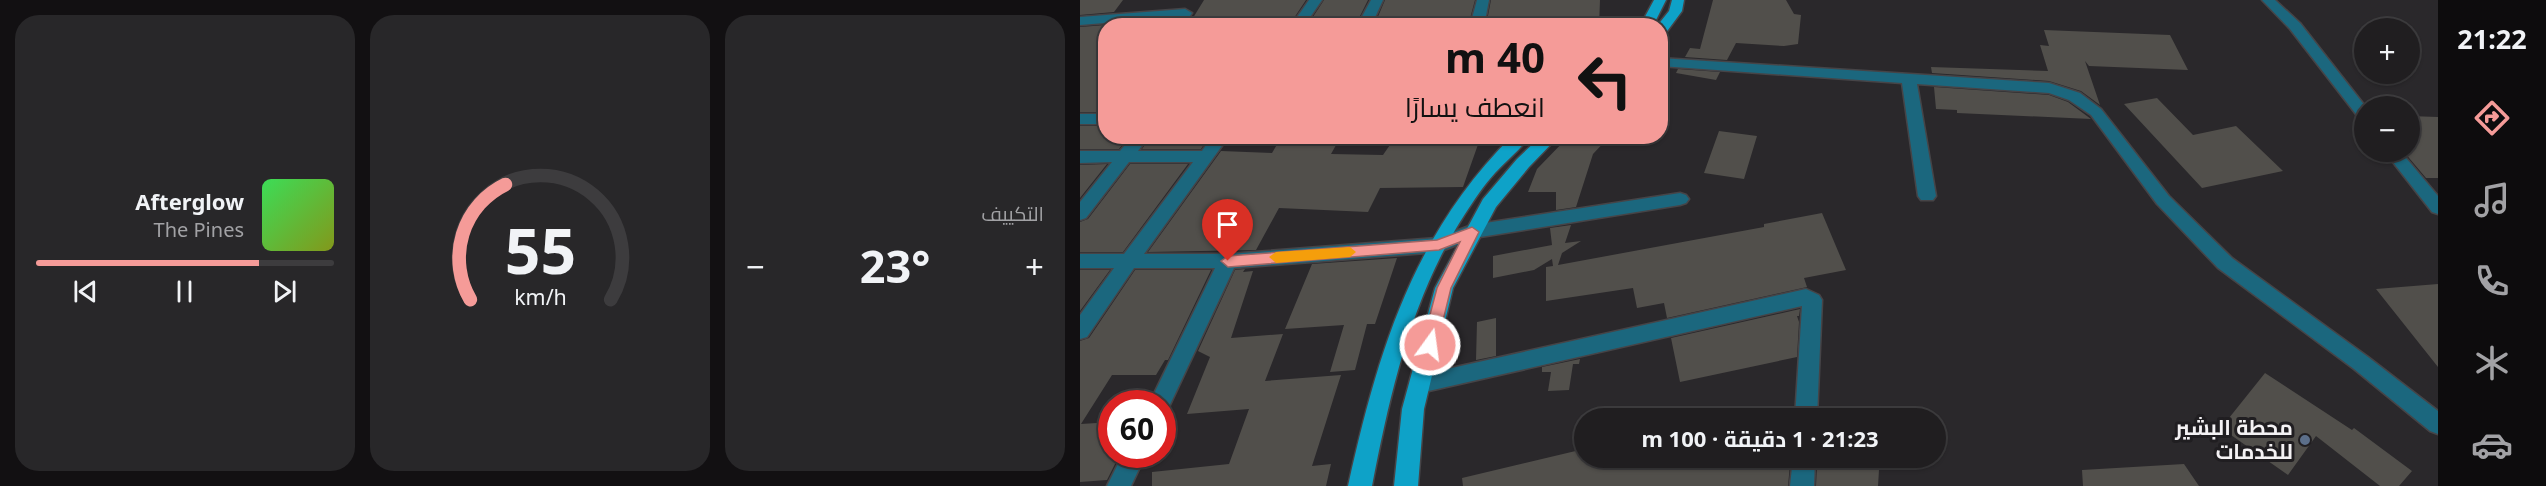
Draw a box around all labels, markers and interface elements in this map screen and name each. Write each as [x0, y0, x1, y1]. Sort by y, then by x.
map controls [2354, 18, 2420, 162]
button: + [2354, 18, 2420, 84]
text: 21:22 [2457, 20, 2527, 57]
text: 40 m [1445, 28, 1545, 85]
icon: left [1566, 42, 1644, 120]
text: انعطف يسارًا [1405, 88, 1545, 125]
button: − [2354, 96, 2420, 162]
icon: directions [2471, 97, 2513, 139]
icon: music [2471, 179, 2513, 221]
text: Afterglow [135, 186, 244, 216]
pin [1202, 199, 1253, 261]
text: التكييف [981, 200, 1044, 227]
text: 55 [504, 207, 576, 292]
icon: arrive [1211, 208, 1244, 241]
text: The Pines [154, 216, 244, 243]
text: 23° [860, 235, 930, 296]
text: − [746, 244, 765, 289]
text: + [1025, 244, 1044, 289]
icon: phone [2471, 260, 2513, 302]
icon: previous [69, 275, 102, 308]
icon: pause [168, 275, 201, 308]
icon: next [268, 275, 301, 308]
text: km/h [514, 282, 566, 311]
position arrow [1398, 313, 1462, 377]
icon: climate [2471, 342, 2513, 384]
speed limit sign: 60 [1098, 390, 1176, 468]
place label: محطة البشير للخدمات [2174, 413, 2293, 465]
text: 21:23 · 1 دقيقة · 100 m [1641, 423, 1879, 453]
icon: car [2471, 424, 2513, 466]
marker: محطة البشير للخدمات [2298, 433, 2312, 447]

